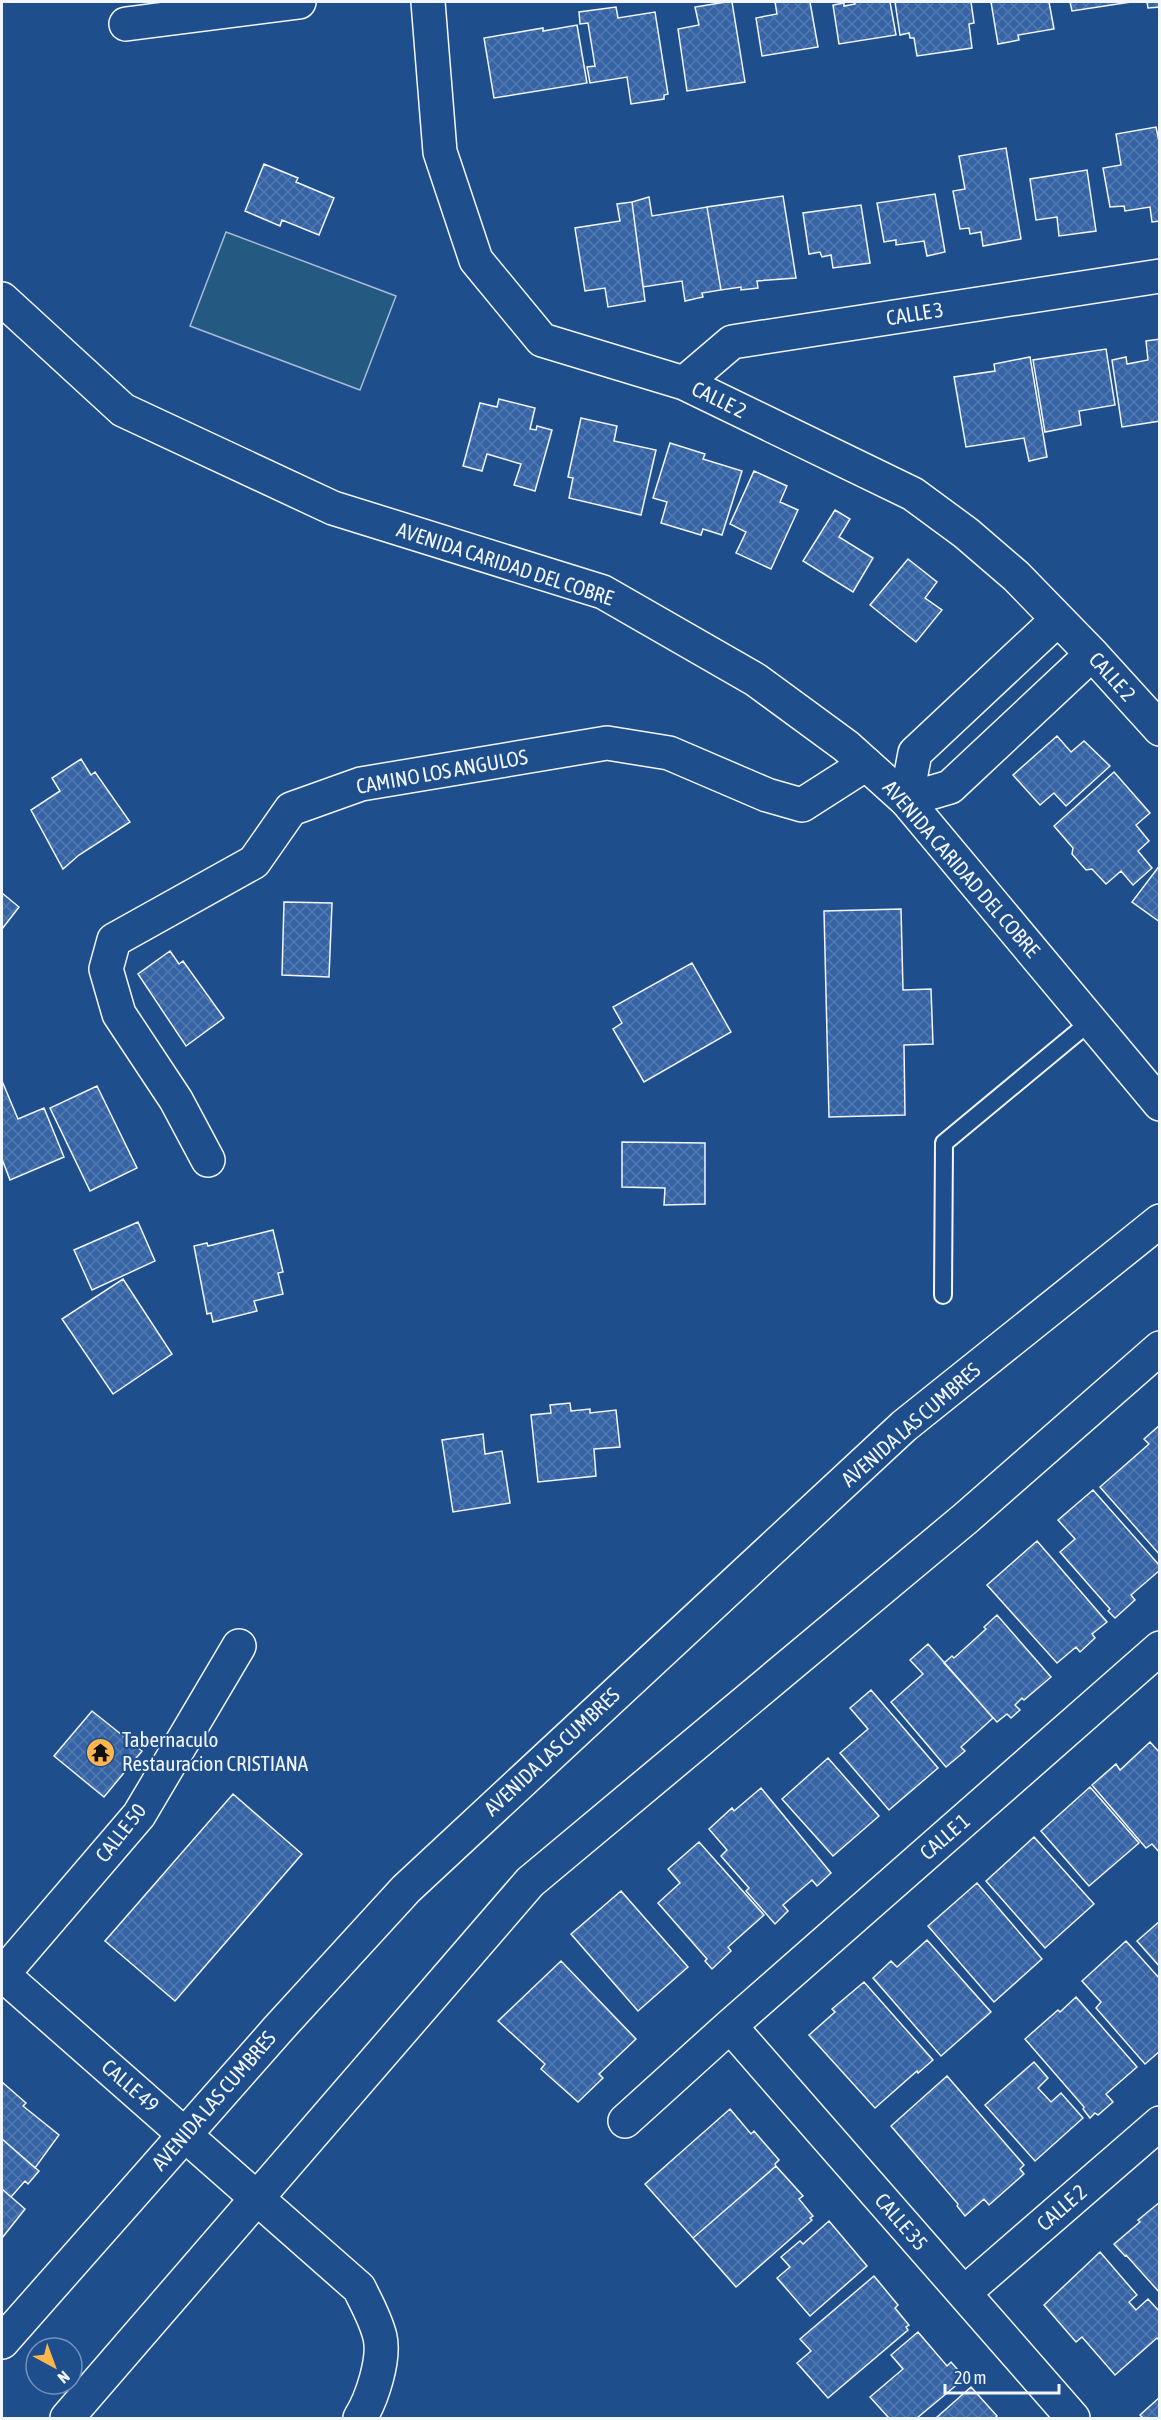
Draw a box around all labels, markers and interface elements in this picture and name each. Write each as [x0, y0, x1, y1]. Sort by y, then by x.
street label: CALLE 3 [884, 297, 945, 329]
street label: CALLE 2 [688, 376, 751, 423]
street label: AVENIDA CARIDAD DEL COBRE [394, 517, 617, 609]
street label: CALLE 2 [1085, 647, 1141, 706]
street label: CAMINO LOS ANGULOS [354, 744, 529, 798]
street label: AVENIDA CARIDAD DEL COBRE [878, 775, 1045, 962]
street label: AVENIDA LAS CUMBRES [836, 1357, 985, 1491]
street label: AVENIDA LAS CUMBRES [479, 1682, 624, 1820]
place label: Tabernaculo Restauracion CRISTIANA [122, 1727, 309, 1775]
temple icon: Tabernaculo Restauracion CRISTIANA [85, 1736, 117, 1768]
street label: CALLE 50 [90, 1798, 151, 1866]
street label: CALLE 1 [915, 1808, 974, 1864]
street label: AVENIDA LAS CUMBRES [146, 2026, 280, 2175]
street label: CALLE 49 [97, 2054, 164, 2116]
street label: CALLE 2 [1032, 2179, 1091, 2235]
street label: CALLE 35 [871, 2188, 933, 2255]
north arrow [24, 2336, 84, 2396]
scale bar [945, 2357, 1059, 2395]
text: N [54, 2367, 73, 2387]
text: 20 m [954, 2367, 986, 2388]

